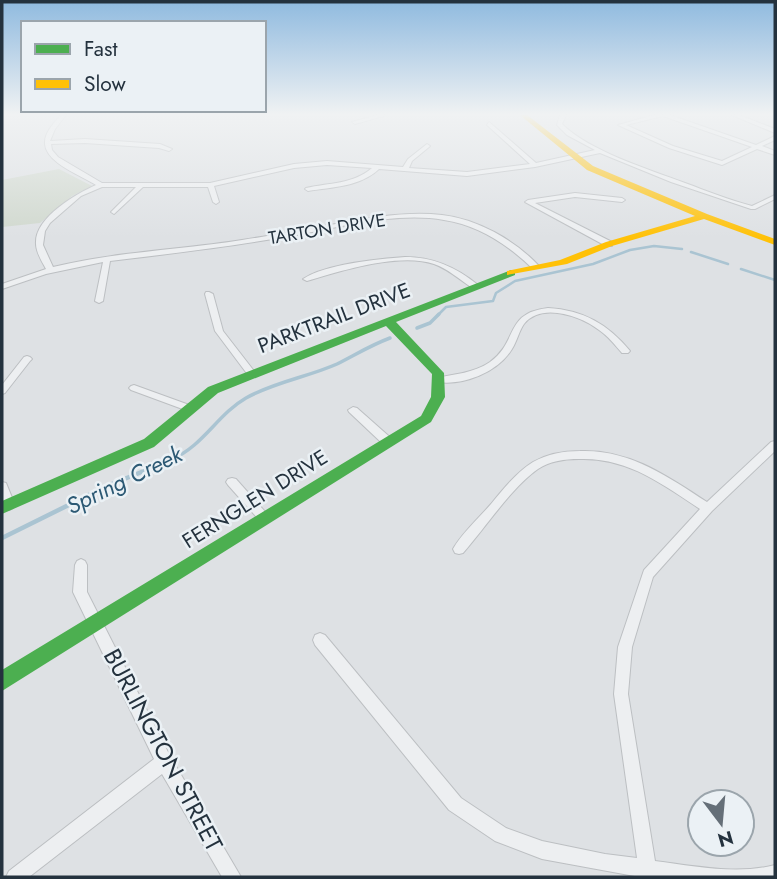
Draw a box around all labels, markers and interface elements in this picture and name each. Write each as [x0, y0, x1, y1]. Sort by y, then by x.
legend [21, 21, 266, 112]
text: Fast [84, 34, 117, 64]
text: Slow [84, 69, 126, 99]
street label: TARTON DRIVE [267, 207, 387, 251]
street label: PARKTRAIL DRIVE [253, 275, 415, 361]
water label: Spring Creek [60, 437, 189, 523]
street label: FERNGLEN DRIVE [176, 442, 334, 556]
street label: BURLINGTON STREET [95, 642, 232, 857]
north arrow [686, 788, 756, 858]
text: N [715, 824, 737, 854]

